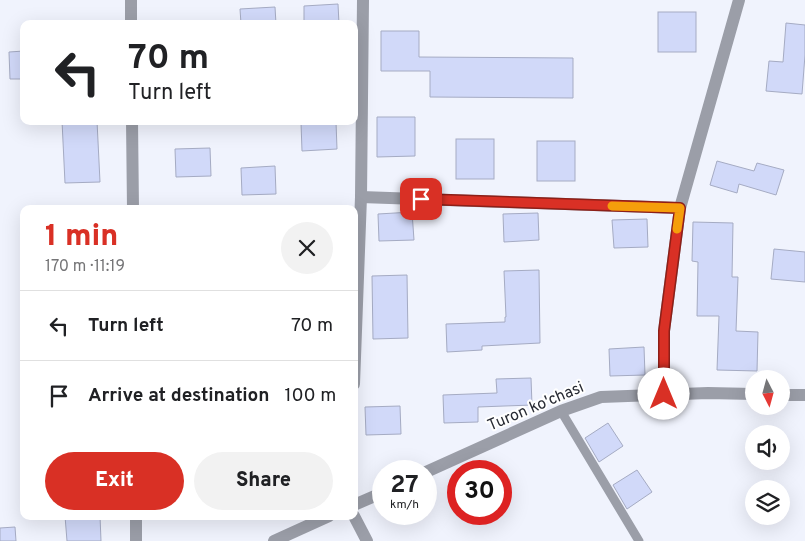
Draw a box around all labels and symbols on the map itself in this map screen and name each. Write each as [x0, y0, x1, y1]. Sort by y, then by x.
pin [400, 178, 442, 220]
position arrow [637, 367, 689, 419]
north arrow [745, 370, 790, 415]
street label: Turon ko'chasi [485, 378, 587, 436]
speed limit sign: 30 [447, 460, 512, 525]

